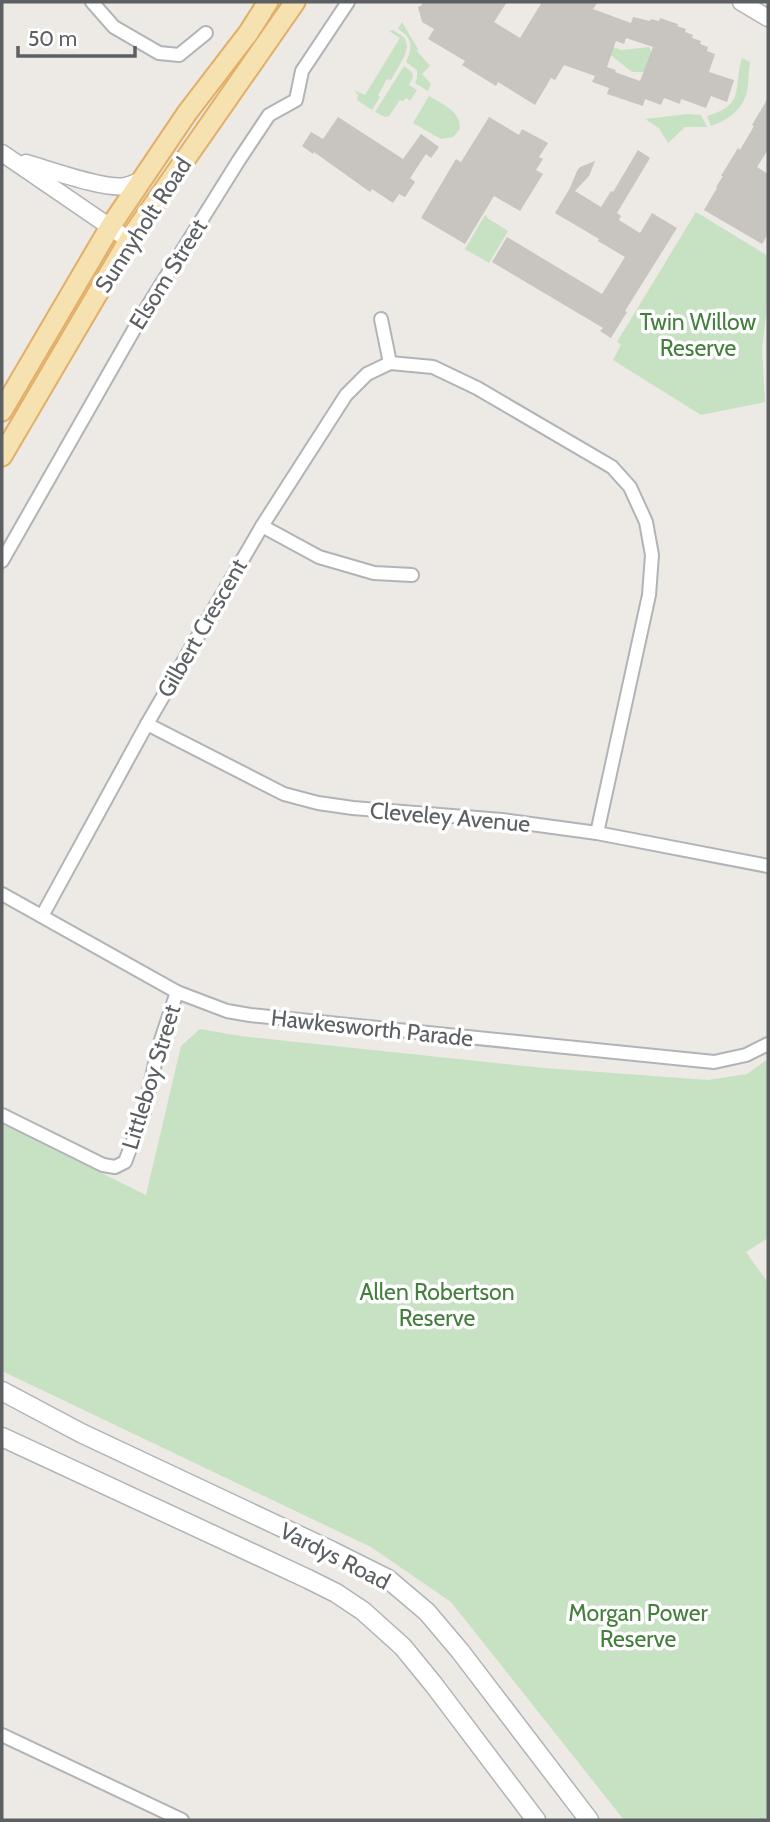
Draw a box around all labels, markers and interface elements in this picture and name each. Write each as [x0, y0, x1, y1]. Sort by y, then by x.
scale bar [18, 14, 135, 58]
text: 50 m [28, 26, 77, 51]
street label: Sunnyholt Road [89, 152, 197, 298]
street label: Elsom Street [123, 213, 213, 334]
park label: Twin Willow Reserve [640, 308, 757, 362]
street label: Gilbert Crescent [151, 554, 253, 702]
street label: Cleveley Avenue [369, 796, 532, 838]
street label: Littleboy Street [116, 1001, 186, 1153]
street label: Hawkesworth Parade [270, 1003, 475, 1053]
park label: Allen Robertson Reserve [359, 1278, 515, 1332]
street label: Vardys Road [275, 1516, 395, 1596]
park label: Morgan Power Reserve [568, 1599, 709, 1653]

